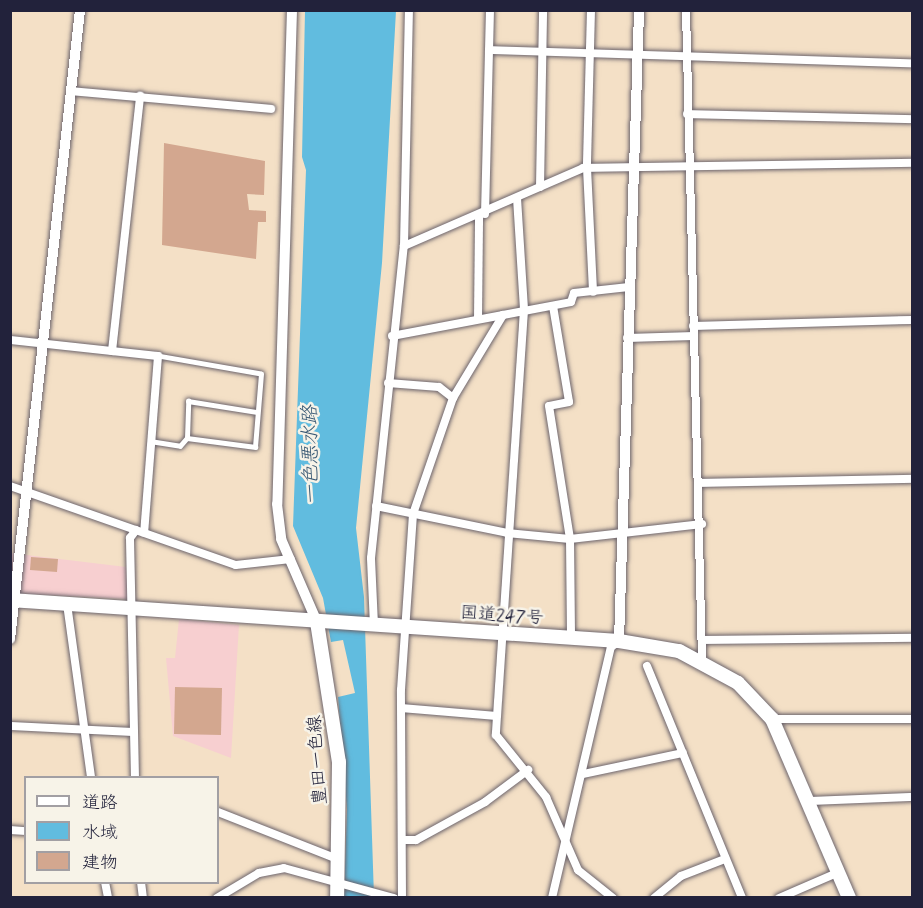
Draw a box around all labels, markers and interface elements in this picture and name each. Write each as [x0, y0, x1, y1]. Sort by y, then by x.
water label: 一色悪水路 [298, 405, 324, 505]
street label: 国道247号 [459, 602, 545, 630]
street label: 豊田一色線 [304, 714, 332, 806]
legend [24, 776, 219, 884]
text: 道路 [82, 791, 118, 815]
text: 水域 [82, 821, 118, 845]
text: 建物 [82, 851, 118, 875]

